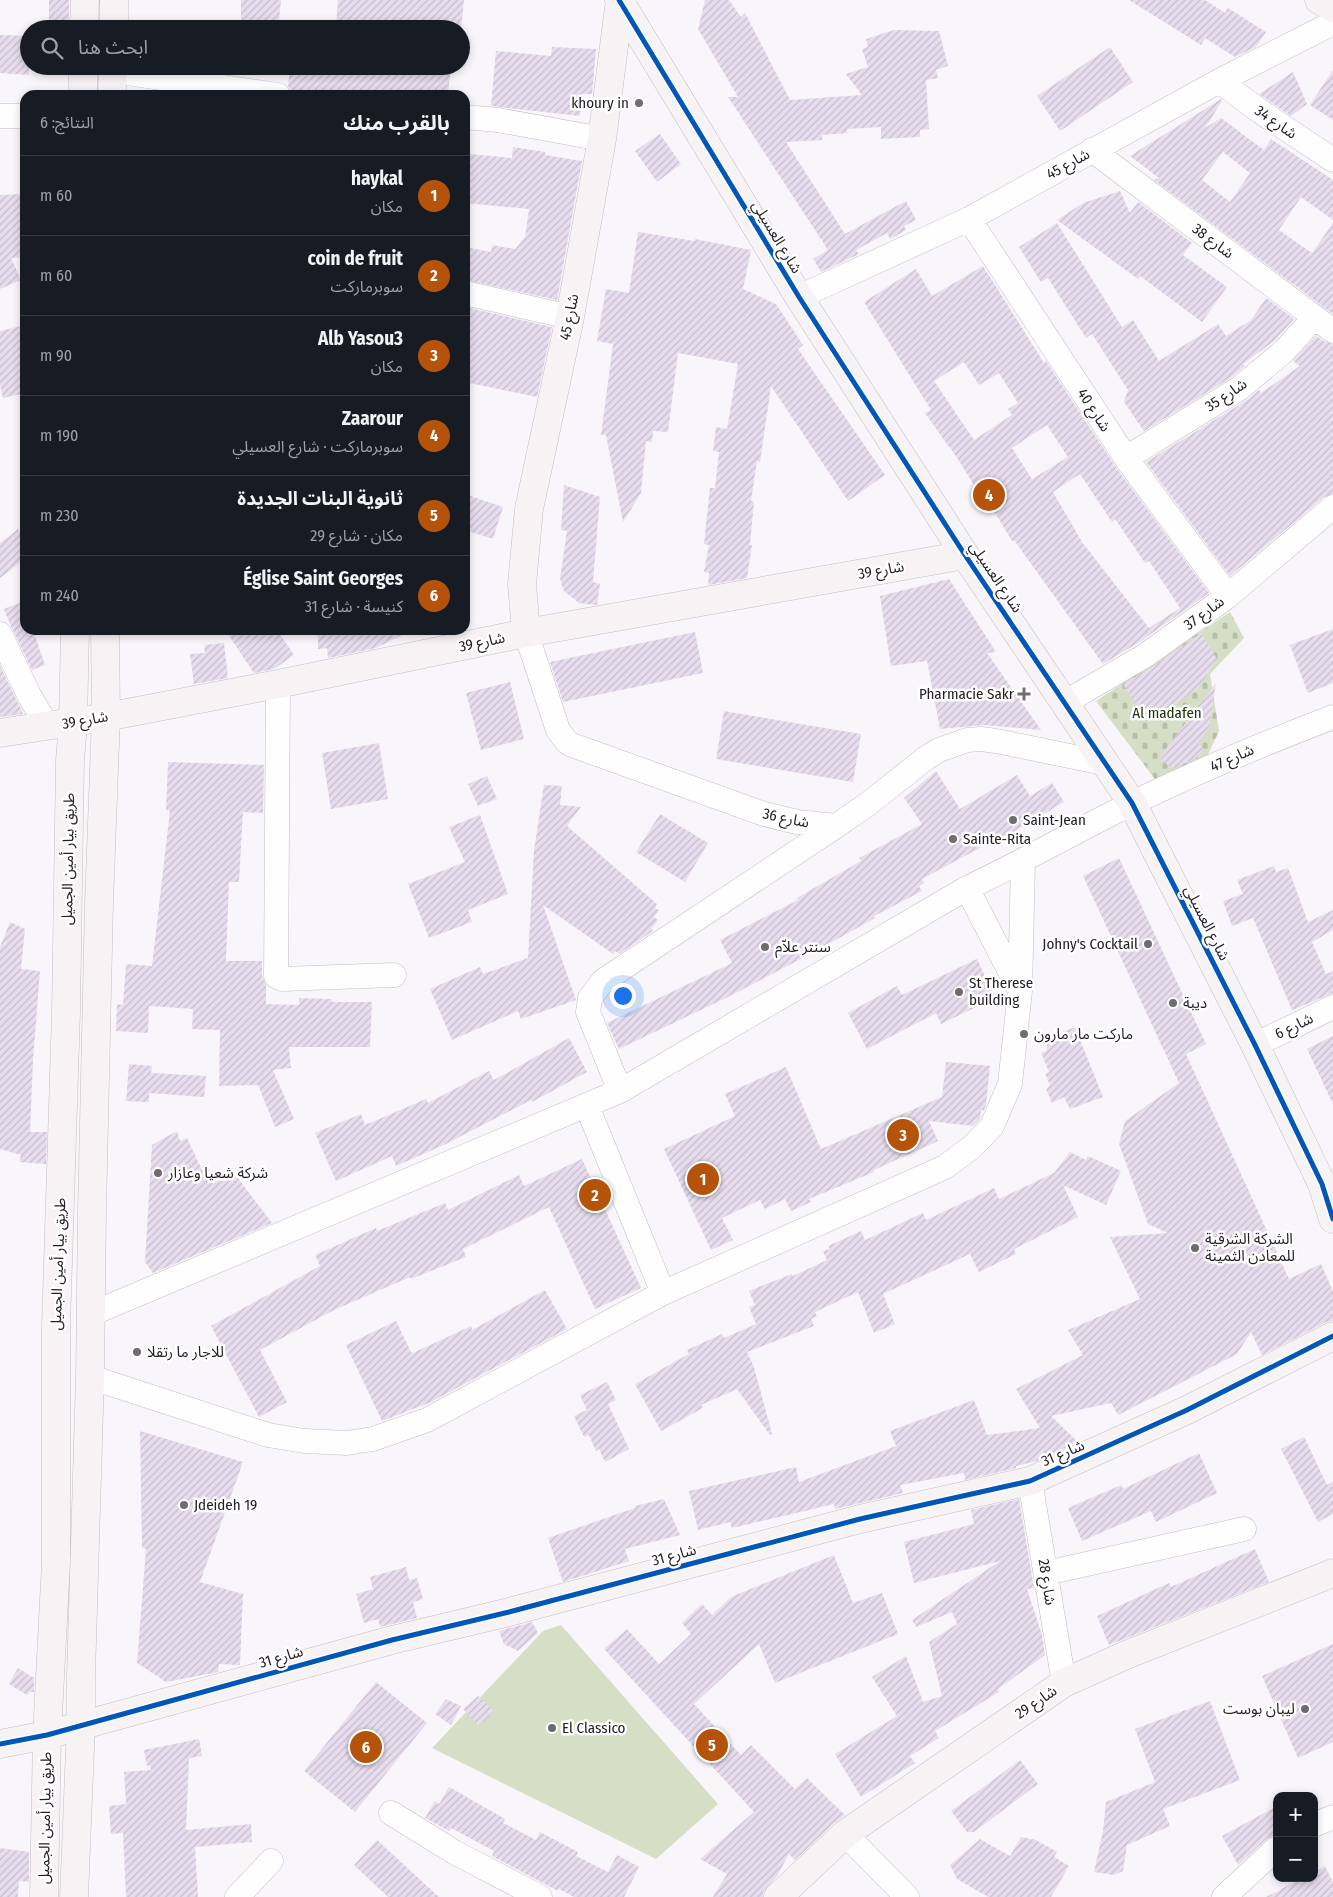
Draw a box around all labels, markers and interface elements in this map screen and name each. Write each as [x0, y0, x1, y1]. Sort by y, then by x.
search box [20, 20, 470, 75]
icon: search [38, 34, 66, 62]
text: ابحث هنا [78, 36, 148, 59]
place label: khoury in [571, 94, 629, 112]
marker: khoury in [633, 97, 645, 109]
street label: شارع 34 [1250, 101, 1301, 145]
text: بالقرب منك [343, 110, 450, 136]
text: النتائج: 6 [40, 113, 94, 132]
street label: شارع 45 [1043, 145, 1094, 186]
text: haykal [351, 167, 403, 190]
text: 60 m [40, 186, 72, 205]
text: 1 [431, 186, 437, 205]
text: مكان [371, 197, 403, 216]
street label: شارع العسيلي [746, 197, 806, 278]
street label: شارع 38 [1187, 220, 1237, 265]
text: coin de fruit [308, 247, 403, 270]
text: 60 m [40, 266, 72, 285]
text: 2 [430, 266, 438, 285]
text: سوبرماركت [331, 277, 403, 296]
street label: شارع 45 [556, 292, 585, 342]
text: Alb Yasou3 [318, 327, 403, 350]
text: 90 m [40, 346, 72, 365]
text: 3 [430, 346, 438, 365]
text: مكان [371, 357, 403, 376]
street label: شارع 35 [1202, 374, 1252, 418]
street label: شارع 40 [1071, 385, 1115, 437]
text: Zaarour [342, 407, 403, 430]
text: 190 m [40, 426, 78, 445]
text: 4 [430, 426, 438, 445]
text: سوبرماركت · شارع العسيلي [232, 437, 403, 456]
pin: 4 [973, 476, 1005, 514]
text: ثانوية البنات الجديدة [237, 487, 403, 510]
text: 230 m [40, 506, 79, 525]
text: 5 [430, 506, 438, 525]
text: مكان · شارع 29 [310, 526, 403, 545]
street label: شارع العسيلي [963, 538, 1027, 618]
street label: شارع 39 [856, 557, 906, 586]
text: Église Saint Georges [243, 567, 403, 590]
text: 240 m [40, 586, 79, 605]
text: 6 [430, 586, 438, 605]
street label: شارع 37 [1180, 592, 1230, 636]
text: كنيسة · شارع 31 [305, 597, 403, 616]
street label: شارع 39 [457, 628, 508, 659]
place label: Pharmacie Sakr [919, 685, 1015, 703]
marker: Pharmacie Sakr [1018, 688, 1030, 700]
park label: Al madafen [1132, 704, 1202, 722]
street label: شارع 39 [60, 707, 110, 736]
street label: شارع 47 [1207, 740, 1258, 778]
street label: طريق بيار أمين الجميل [58, 793, 79, 925]
street label: شارع 36 [761, 804, 811, 835]
place label: Saint-Jean [1023, 811, 1086, 829]
marker: Saint-Jean [1007, 814, 1019, 826]
place label: Sainte-Rita [963, 830, 1031, 848]
marker: Sainte-Rita [947, 833, 959, 845]
street label: شارع العسيلي [1178, 882, 1234, 965]
place label: Johny's Cocktail [1042, 935, 1138, 953]
place label: سنتر علاّم [775, 938, 831, 958]
marker: Johny's Cocktail [1142, 938, 1154, 950]
marker: سنتر علاّم [759, 941, 771, 953]
place label: St Therese building [969, 974, 1033, 1009]
your location [610, 983, 636, 1009]
marker: St Therese building [953, 986, 965, 998]
place label: ديبة [1183, 994, 1207, 1012]
marker: ديبة [1167, 997, 1179, 1009]
street label: شارع 6 [1272, 1009, 1318, 1046]
place label: ماركت مار مارون [1034, 1025, 1133, 1043]
marker: ماركت مار مارون [1018, 1028, 1030, 1040]
pin: 3 [887, 1116, 919, 1154]
pin: 1 [687, 1160, 719, 1198]
place label: شركة شعيا وعازار [167, 1164, 268, 1182]
marker: شركة شعيا وعازار [152, 1167, 164, 1179]
pin: 2 [579, 1176, 611, 1214]
street label: طريق بيار أمين الجميل [47, 1197, 70, 1331]
place label: الشركة الشرقية للمعادن الثمينة [1205, 1230, 1295, 1265]
marker: الشركة الشرقية للمعادن الثمينة [1189, 1242, 1201, 1254]
place label: للاجار ما رتقلا [147, 1343, 224, 1361]
marker: للاجار ما رتقلا [131, 1346, 143, 1358]
street label: شارع 31 [1039, 1436, 1089, 1473]
place label: Jdeideh 19 [194, 1496, 257, 1514]
marker: Jdeideh 19 [178, 1499, 190, 1511]
street label: شارع 31 [650, 1540, 699, 1572]
street label: شارع 28 [1031, 1557, 1060, 1607]
street label: شارع 31 [257, 1642, 306, 1675]
street label: شارع 29 [1012, 1681, 1062, 1725]
place label: ليبان بوست [1223, 1700, 1295, 1718]
marker: ليبان بوست [1299, 1703, 1311, 1715]
place label: El Classico [562, 1719, 626, 1737]
marker: El Classico [546, 1722, 558, 1734]
pin: 5 [696, 1726, 728, 1764]
pin: 6 [350, 1728, 382, 1766]
street label: طريق بيار أمين الجميل [35, 1752, 56, 1884]
map controls [1273, 1792, 1318, 1882]
button: + [1273, 1792, 1318, 1837]
button: − [1273, 1837, 1318, 1882]

